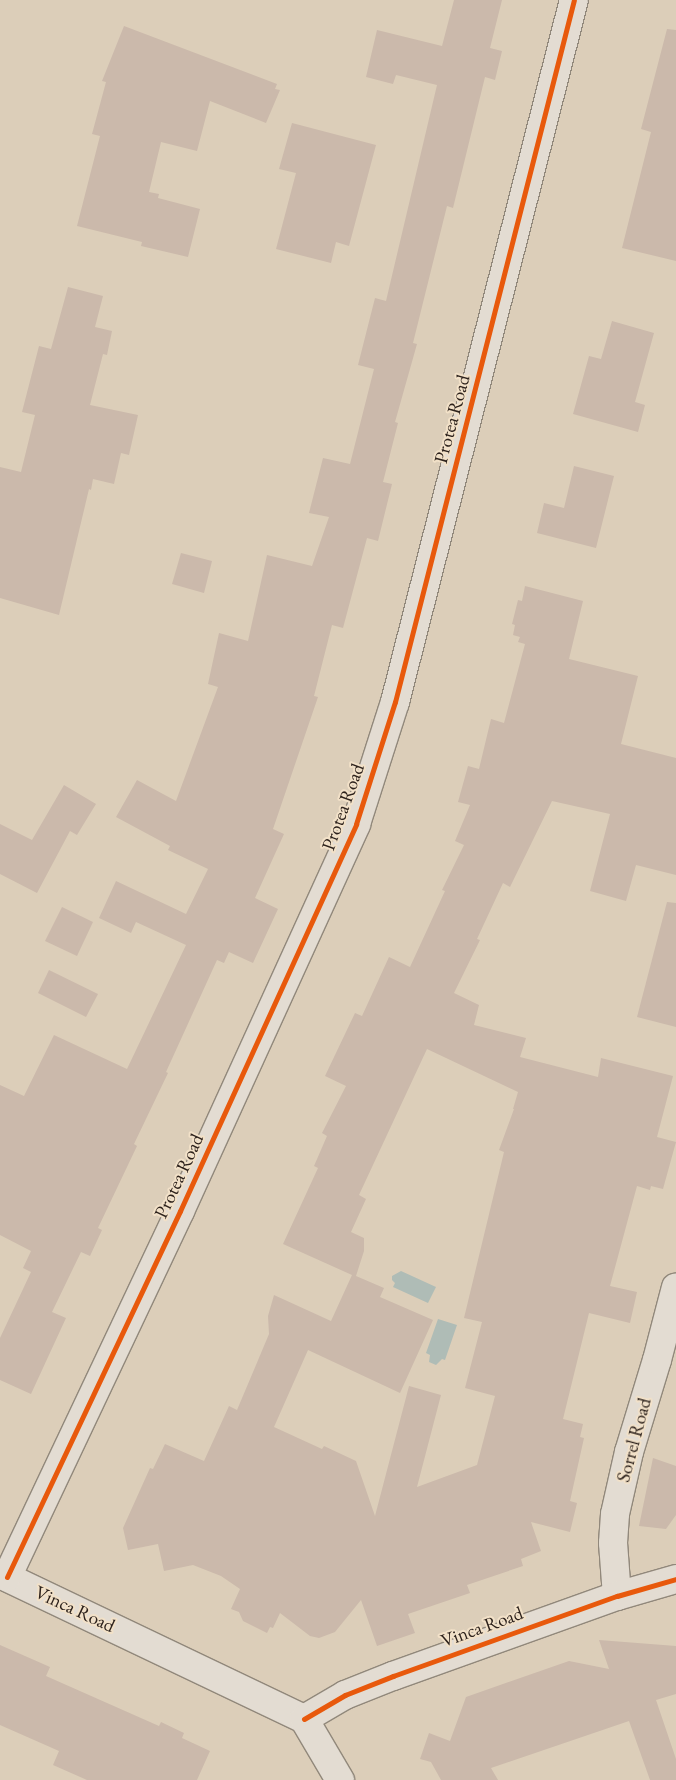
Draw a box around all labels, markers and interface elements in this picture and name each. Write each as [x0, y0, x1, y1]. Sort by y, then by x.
street label: Protea Road [429, 372, 475, 466]
street label: Protea Road [317, 760, 369, 854]
street label: Protea Road [149, 1130, 209, 1222]
street label: Sorrel Road [612, 1395, 656, 1485]
street label: Vinca Road [31, 1581, 119, 1637]
street label: Vinca Road [438, 1602, 526, 1652]

